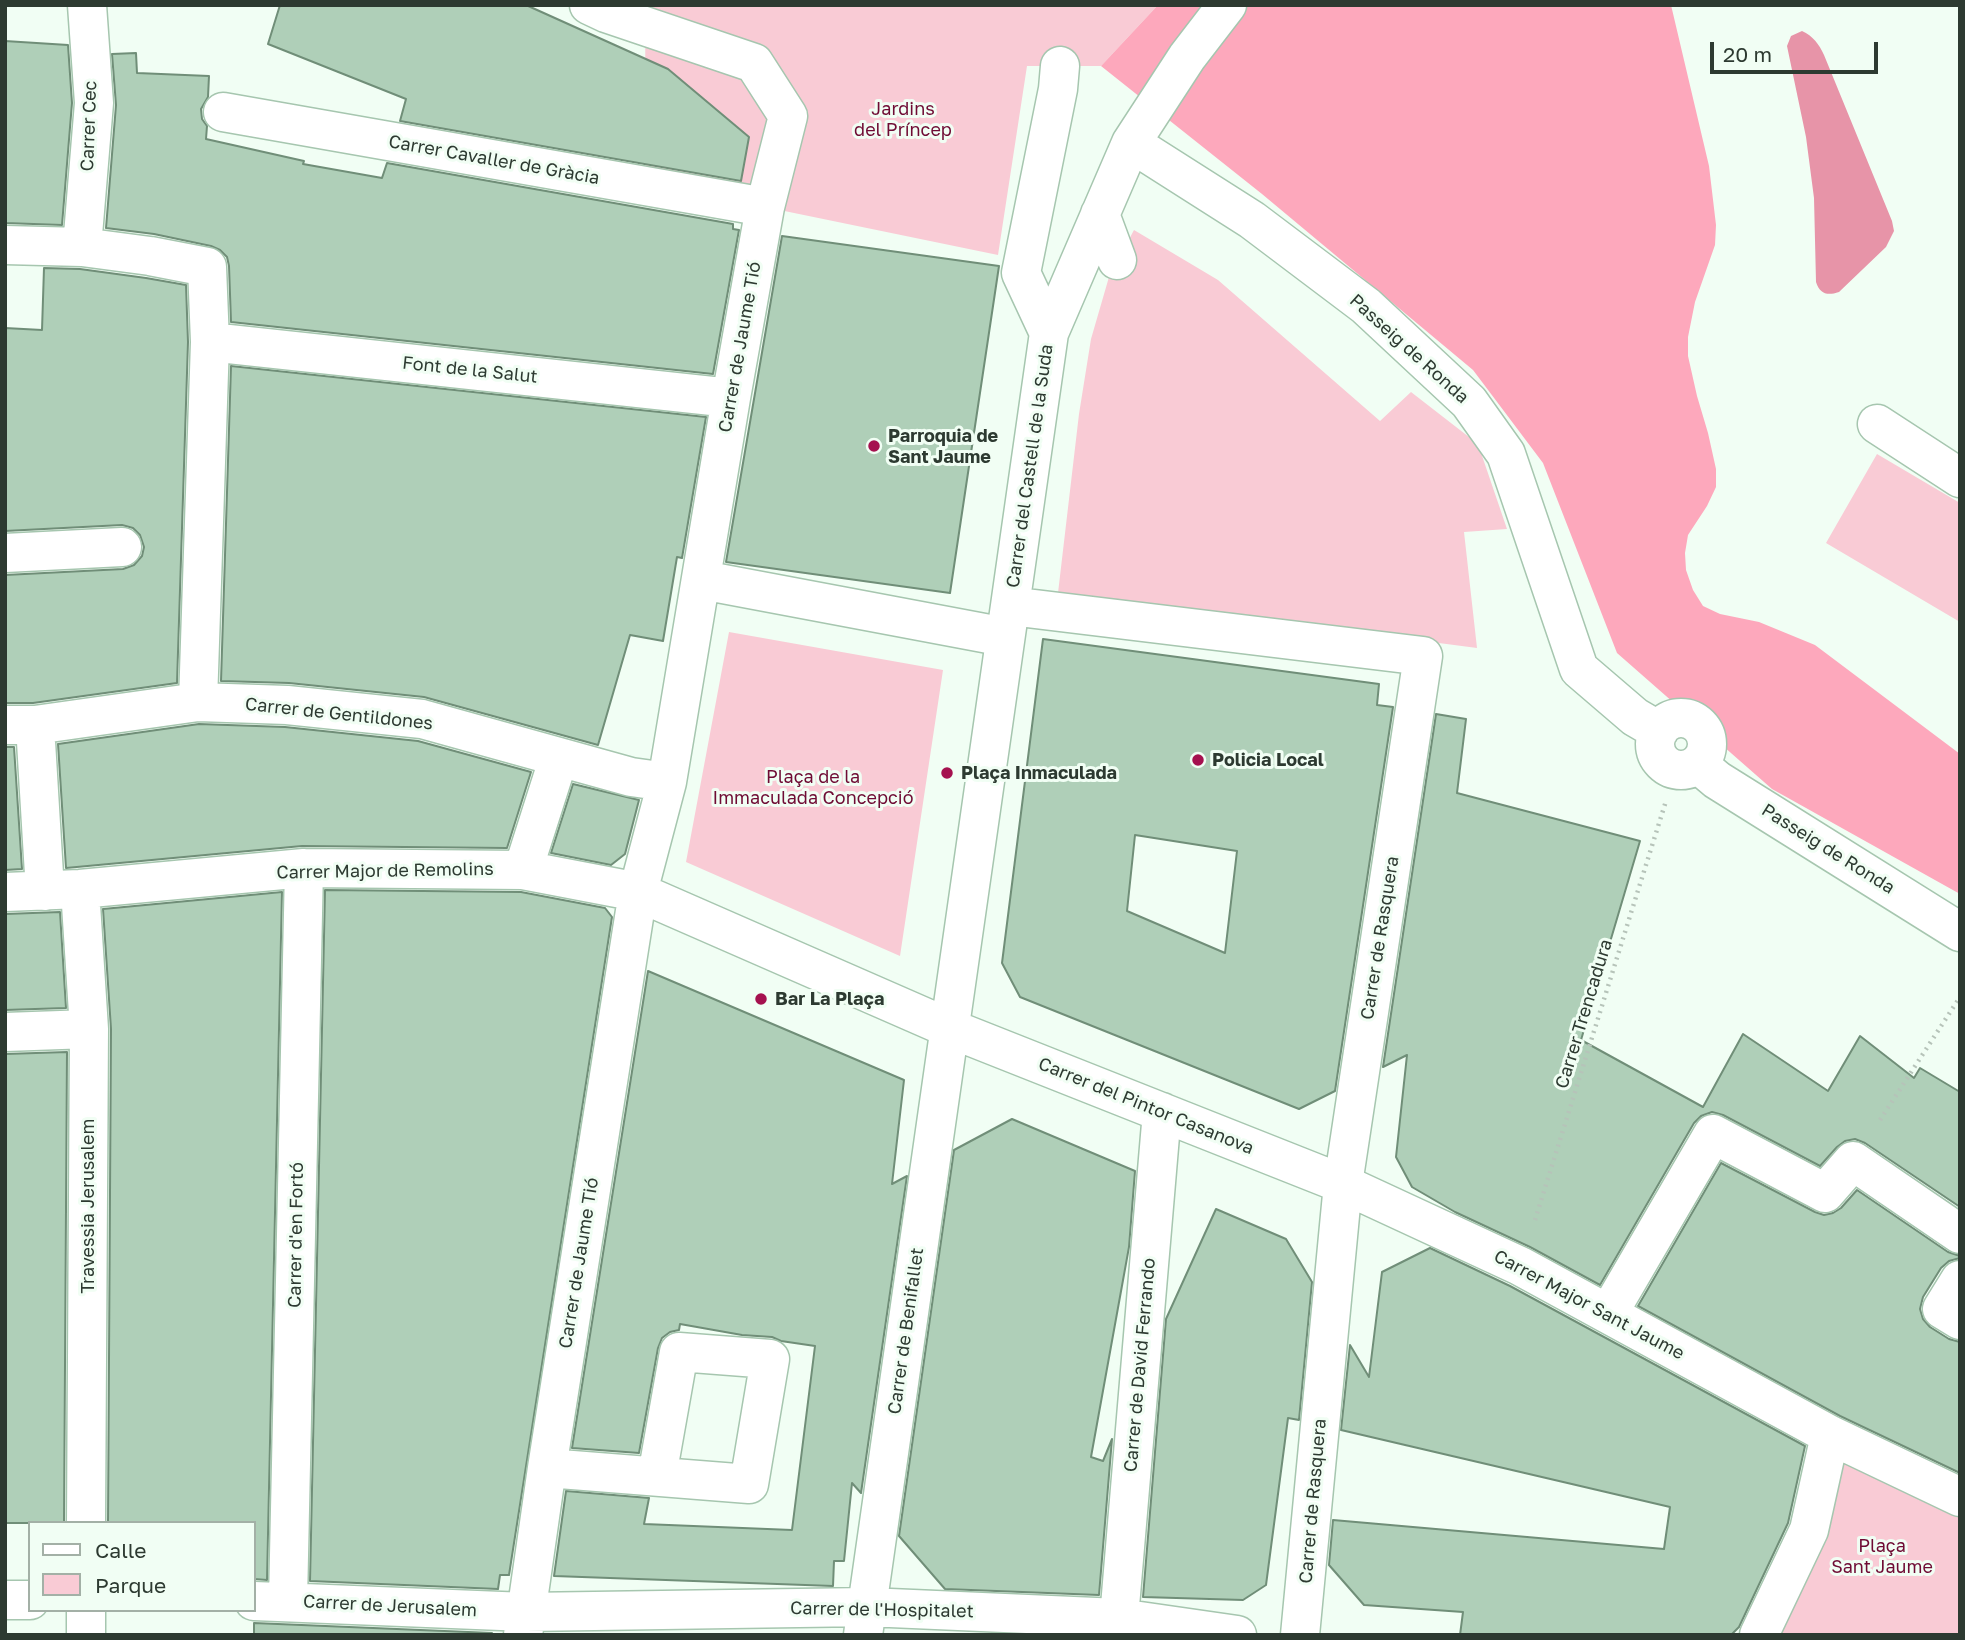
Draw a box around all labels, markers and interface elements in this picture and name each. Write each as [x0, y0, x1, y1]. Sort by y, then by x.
scale bar [1713, 28, 1881, 72]
text: 20 m [1723, 41, 1772, 67]
street label: Carrer Cec [77, 80, 101, 172]
park label: Jardins del Príncep [854, 98, 952, 140]
street label: Carrer Cavaller de Gràcia [387, 131, 601, 189]
street label: Carrer de Jaume Tió [714, 260, 766, 434]
street label: Passeig de Ronda [1345, 290, 1473, 408]
street label: Carrer del Castell de la Suda [1002, 343, 1058, 589]
street label: Font de la Salut [401, 352, 539, 388]
place label: Parroquia de Sant Jaume [888, 425, 998, 467]
marker: Parroquia de Sant Jaume [866, 438, 882, 454]
street label: Carrer de Gentildones [244, 693, 434, 735]
place label: Policia Local [1212, 749, 1324, 771]
marker: Policia Local [1190, 752, 1206, 768]
place label: Plaça Inmaculada [961, 762, 1117, 784]
marker: Plaça Inmaculada [939, 765, 955, 781]
park label: Plaça de la Immaculada Concepció [713, 766, 913, 808]
street label: Passeig de Ronda [1757, 799, 1899, 899]
street label: Carrer de Rasquera [1356, 855, 1404, 1021]
street label: Carrer Major de Remolins [276, 858, 494, 884]
street label: Carrer Trencadura [1551, 937, 1617, 1091]
place label: Bar La Plaça [775, 988, 884, 1010]
marker: Bar La Plaça [753, 991, 769, 1007]
street label: Carrer del Pintor Casanova [1035, 1053, 1257, 1159]
street label: Travessia Jerusalem [77, 1119, 99, 1293]
street label: Carrer d'en Fortó [284, 1162, 308, 1308]
street label: Carrer de Jaume Tió [555, 1176, 603, 1350]
street label: Carrer de Benifallet [884, 1246, 928, 1416]
street label: Carrer Major Sant Jaume [1490, 1246, 1688, 1364]
street label: Carrer de David Ferrando [1120, 1257, 1160, 1473]
street label: Carrer de Rasquera [1295, 1418, 1331, 1584]
legend [28, 1521, 256, 1612]
park label: Plaça Sant Jaume [1831, 1535, 1933, 1578]
text: Calle [95, 1537, 147, 1563]
text: Parque [95, 1572, 166, 1598]
street label: Carrer de Jerusalem [302, 1591, 478, 1621]
street label: Carrer de l'Hospitalet [790, 1598, 974, 1622]

